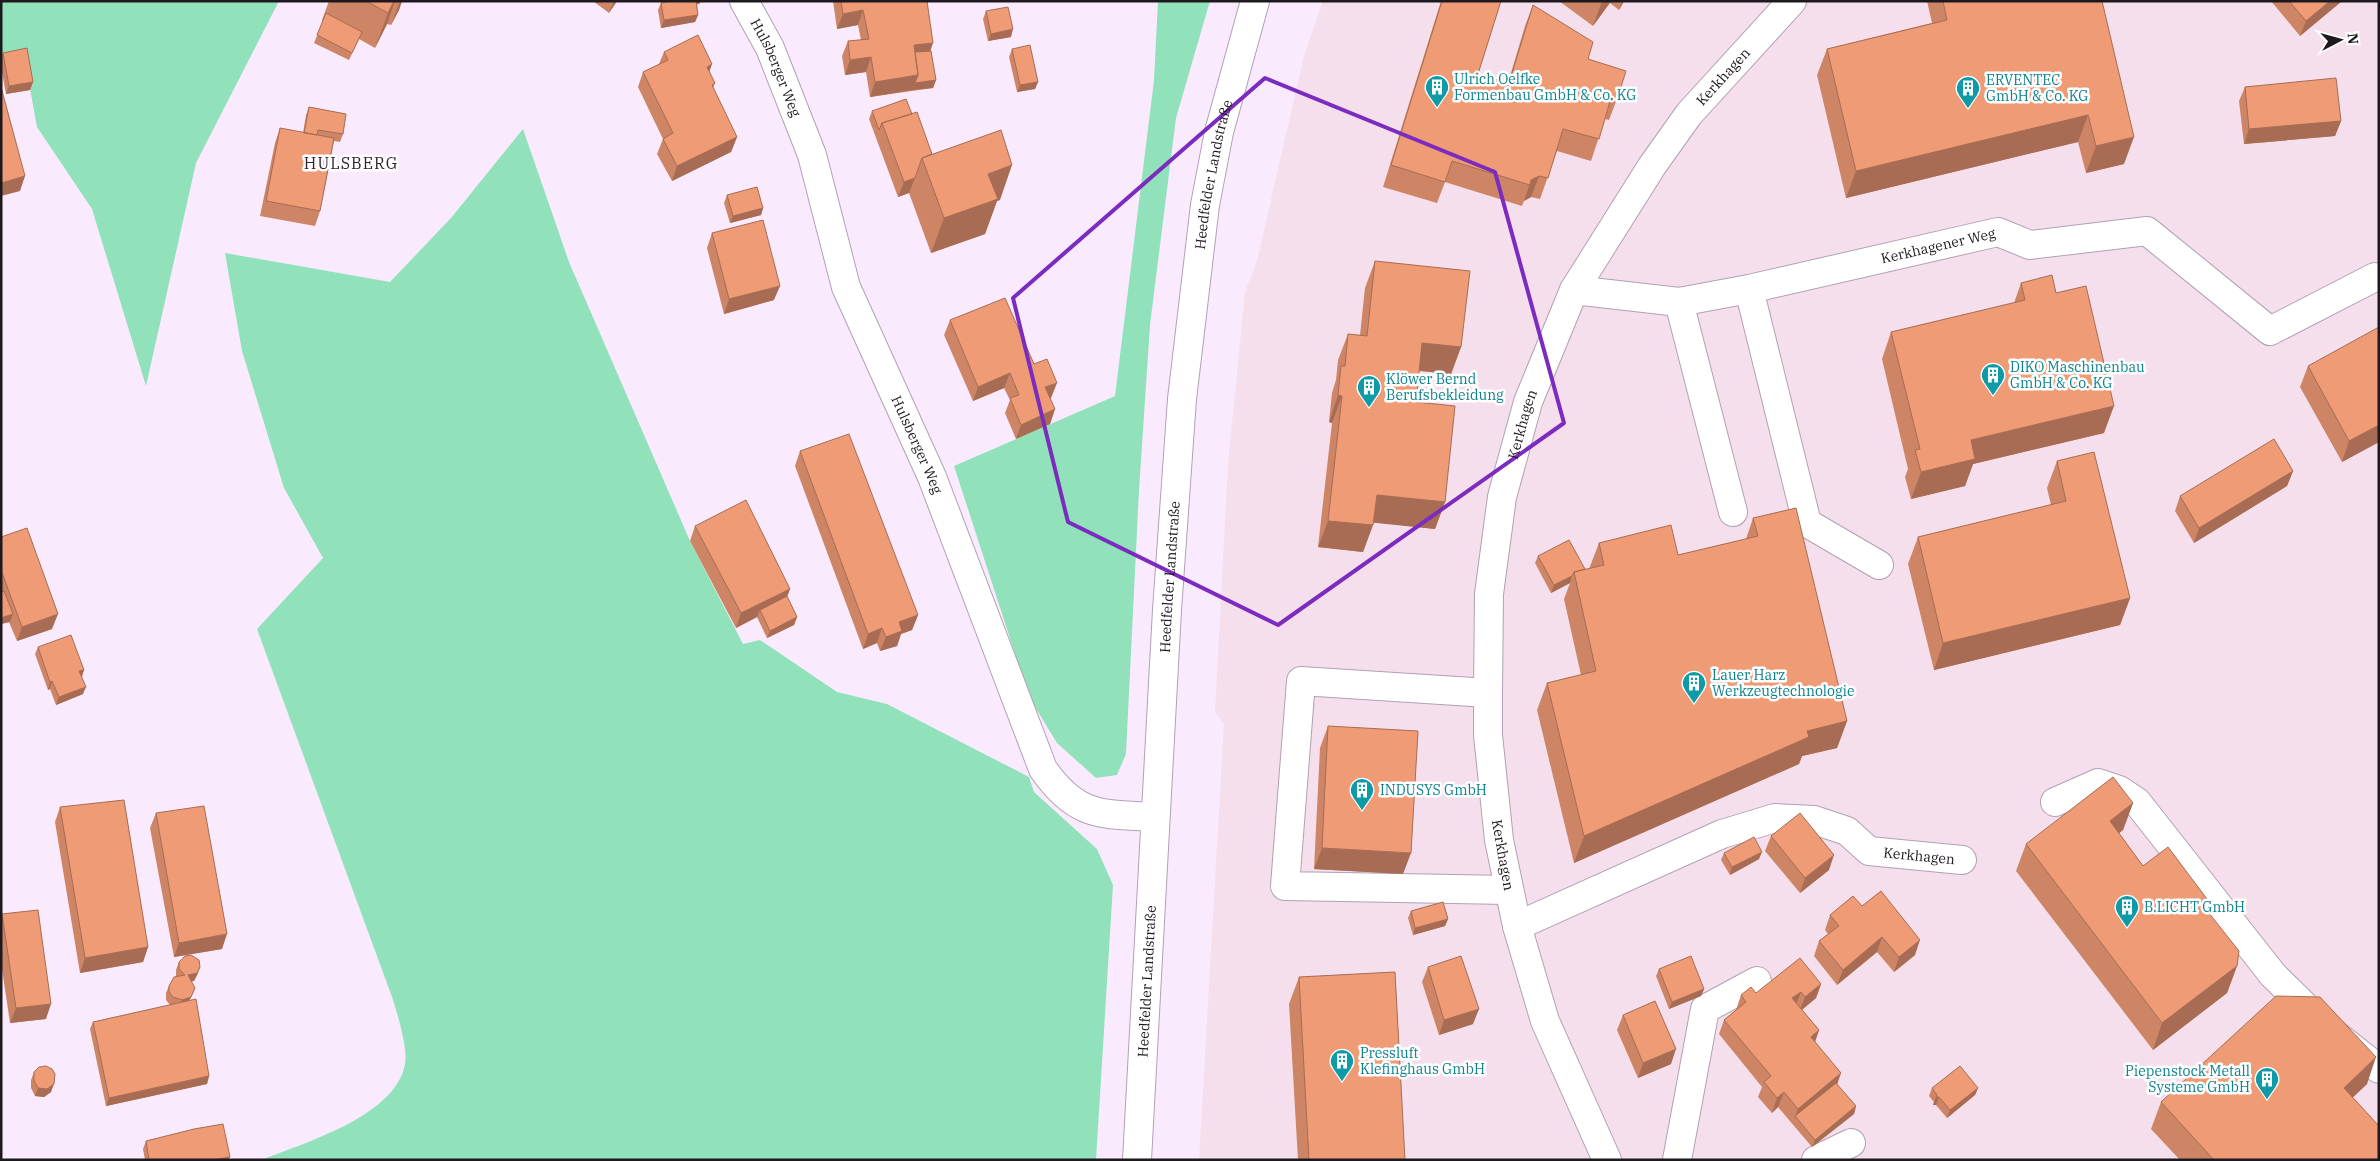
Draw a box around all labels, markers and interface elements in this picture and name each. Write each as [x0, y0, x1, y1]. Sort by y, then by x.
street label: Hulsberger Weg [746, 15, 805, 120]
north arrow [2315, 15, 2365, 65]
text: N [2343, 32, 2362, 45]
street label: Kerkhagen [1692, 44, 1754, 109]
place label: Ulrich Oelfke Formenbau GmbH & Co. KG [1454, 70, 1636, 104]
place label: ERVENTEC GmbH & Co. KG [1986, 71, 2088, 105]
building icon: Ulrich Oelfke Formenbau GmbH & Co. KG [1424, 74, 1450, 108]
building icon: ERVENTEC GmbH & Co. KG [1955, 75, 1981, 109]
street label: Heedfelder Landstraße [1191, 98, 1236, 251]
district label: HULSBERG [304, 153, 398, 173]
street label: Kerkhagener Weg [1879, 224, 1998, 267]
place label: DIKO Maschinenbau GmbH & Co. KG [2010, 358, 2145, 392]
building icon: DIKO Maschinenbau GmbH & Co. KG [1980, 362, 2006, 396]
place label: Klöwer Bernd Berufsbekleidung [1386, 370, 1504, 404]
building icon: Klöwer Bernd Berufsbekleidung [1356, 374, 1382, 408]
street label: Kerkhagen [1504, 387, 1541, 461]
street label: Hulsberger Weg [887, 393, 947, 497]
street label: Heedfelder Landstraße [1156, 500, 1184, 653]
place label: Lauer Harz Werkzeugtechnologie [1712, 666, 1854, 700]
building icon: Lauer Harz Werkzeugtechnologie [1681, 670, 1707, 704]
building icon: INDUSYS GmbH [1349, 777, 1375, 811]
place label: INDUSYS GmbH [1380, 781, 1487, 799]
street label: Kerkhagen [1488, 818, 1518, 892]
street label: Kerkhagen [1883, 843, 1956, 868]
building icon: B.LICHT GmbH [2114, 894, 2140, 928]
place label: B.LICHT GmbH [2144, 898, 2245, 916]
street label: Heedfelder Landstraße [1134, 905, 1160, 1058]
place label: Pressluft Klefinghaus GmbH [1360, 1044, 1485, 1078]
building icon: Pressluft Klefinghaus GmbH [1329, 1048, 1355, 1082]
place label: Piepenstock Metall Systeme GmbH [2125, 1062, 2250, 1096]
building icon: Piepenstock Metall Systeme GmbH [2254, 1066, 2280, 1100]

